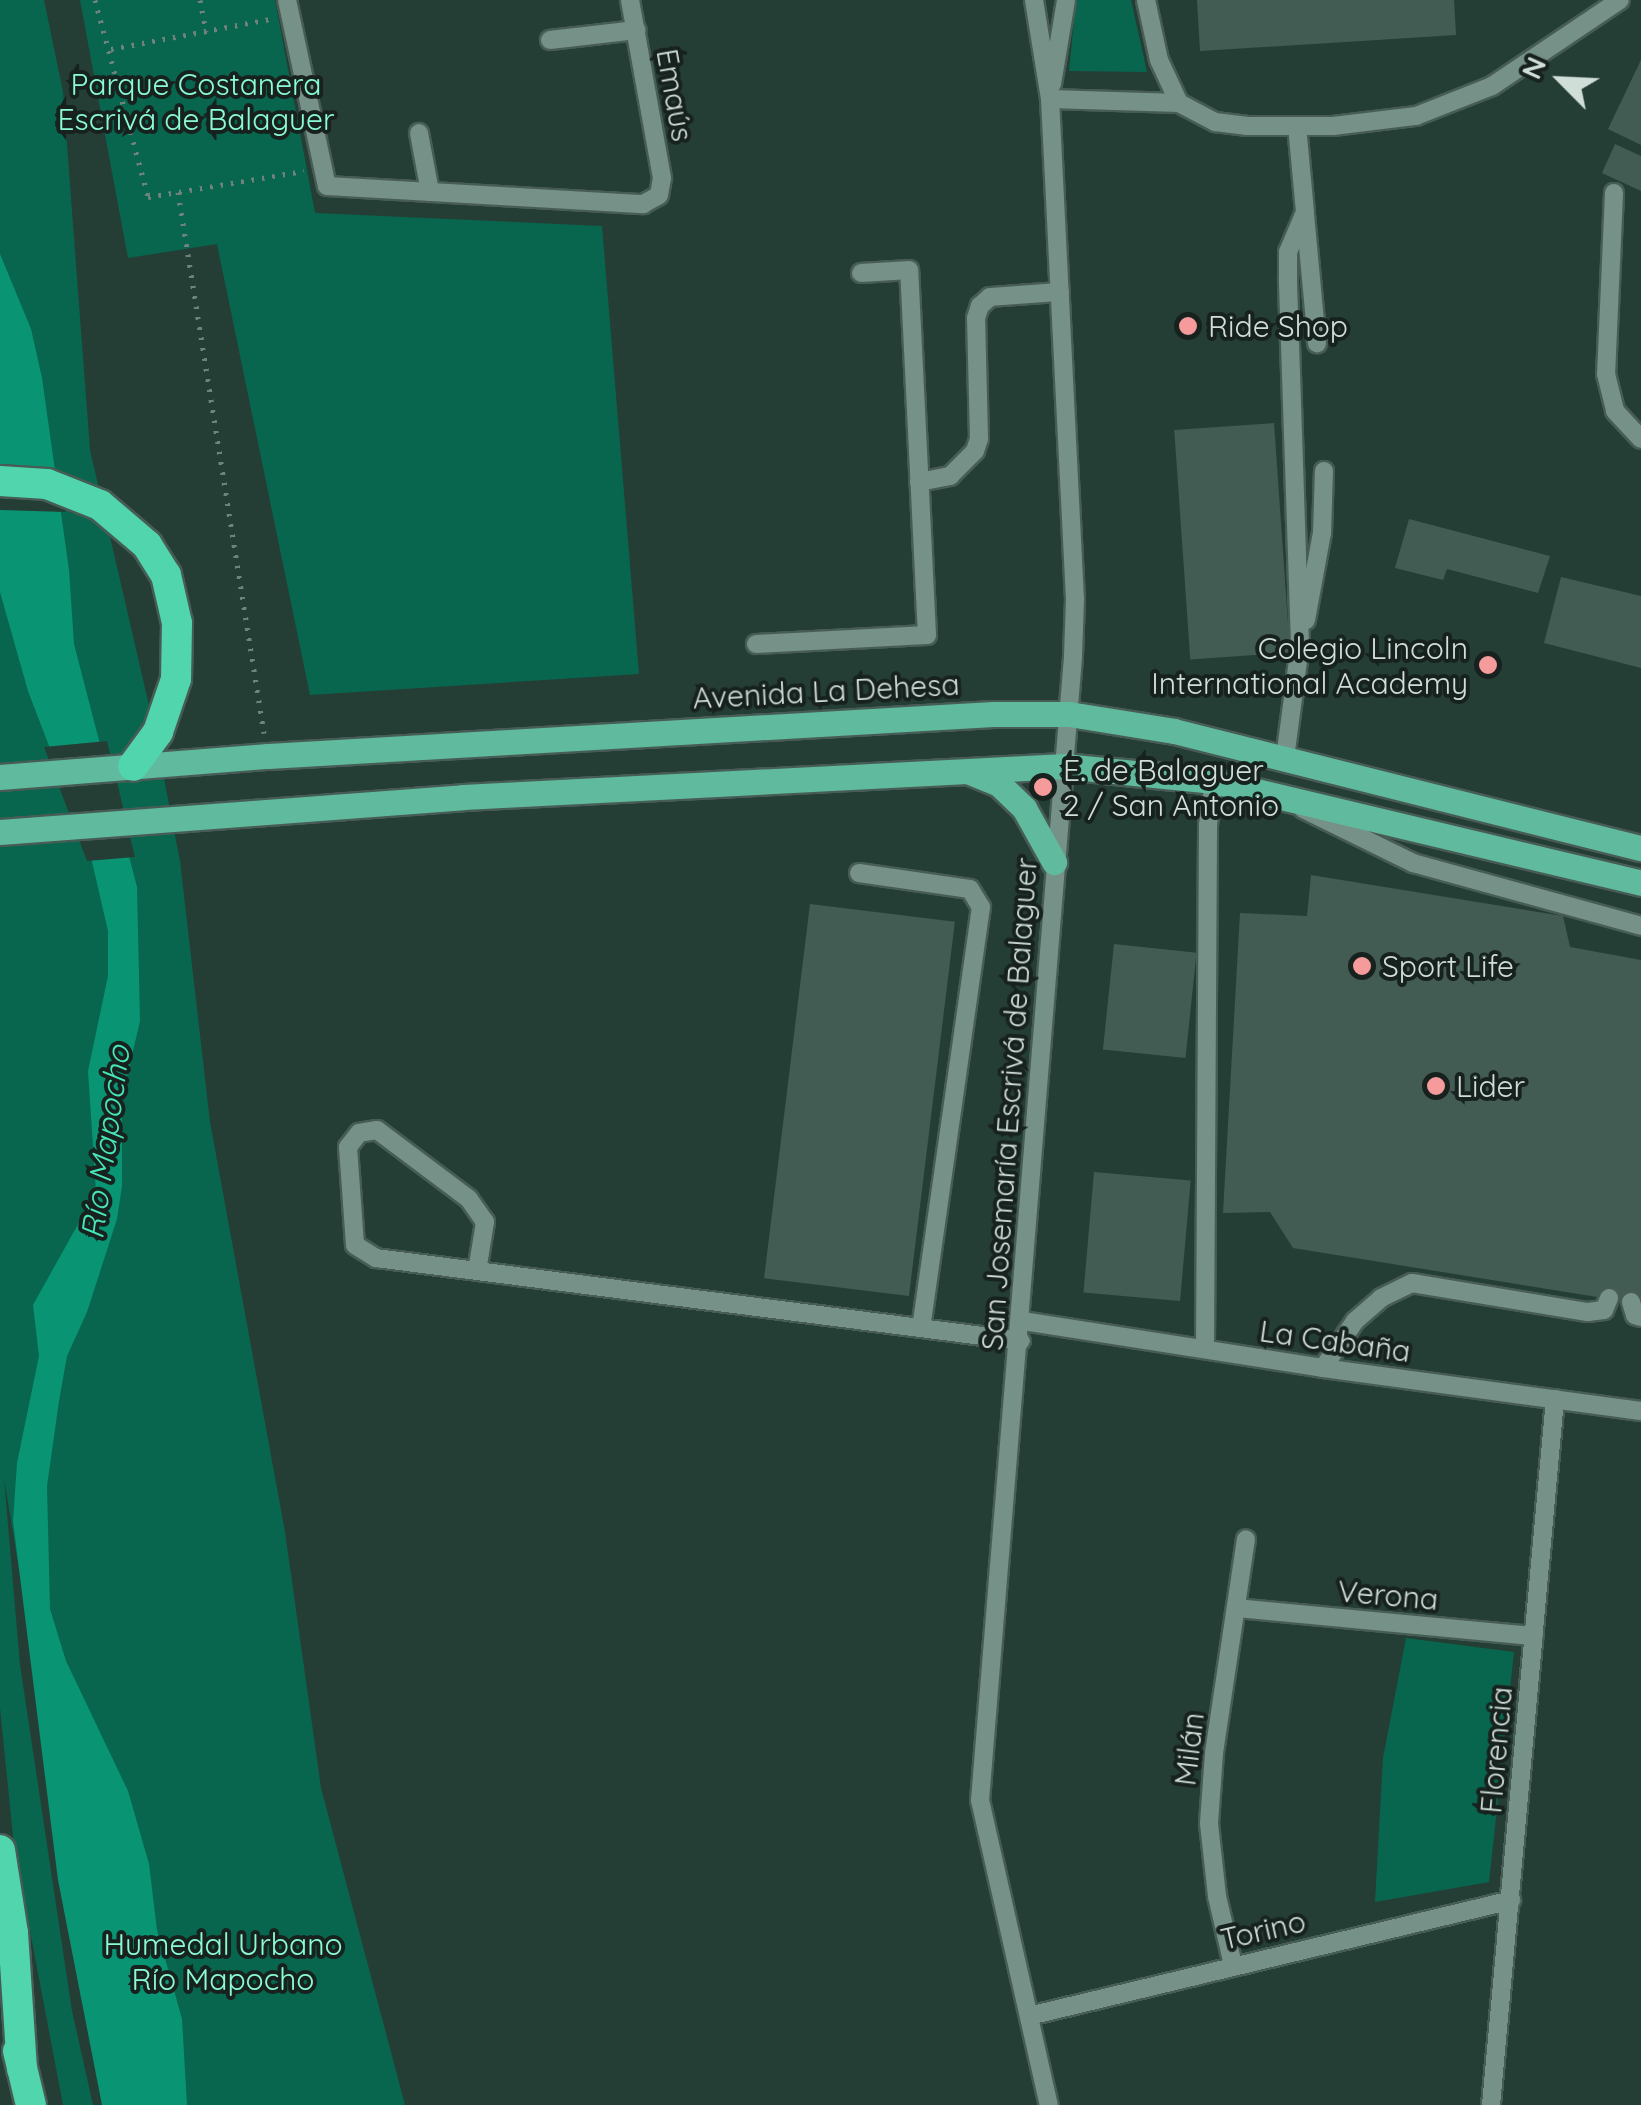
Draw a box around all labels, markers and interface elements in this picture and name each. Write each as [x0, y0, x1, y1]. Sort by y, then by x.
north arrow [1511, 30, 1611, 130]
street label: Emaús [649, 46, 701, 144]
text: N [1513, 51, 1553, 84]
park label: Parque Costanera Escrivá de Balaguer [58, 66, 334, 136]
place label: Ride Shop [1208, 308, 1348, 344]
marker: Ride Shop [1177, 315, 1199, 337]
place label: Colegio Lincoln International Academy [1151, 630, 1468, 700]
marker: Colegio Lincoln International Academy [1477, 654, 1499, 676]
street label: Avenida La Dehesa [692, 666, 960, 716]
place label: E. de Balaguer 2 / San Antonio [1063, 752, 1279, 822]
marker: E. de Balaguer 2 / San Antonio [1032, 776, 1054, 798]
street label: San Josemaría Escrivá de Balaguer [974, 856, 1044, 1352]
place label: Sport Life [1382, 948, 1514, 984]
marker: Sport Life [1351, 955, 1373, 977]
water label: Río Mapocho [72, 1043, 138, 1241]
place label: Lider [1456, 1068, 1525, 1104]
marker: Lider [1425, 1075, 1447, 1097]
street label: La Cabaña [1257, 1313, 1413, 1369]
street label: Verona [1336, 1573, 1440, 1617]
street label: Florencia [1473, 1685, 1519, 1815]
street label: Milán [1167, 1710, 1211, 1788]
street label: Torino [1217, 1903, 1309, 1957]
park label: Humedal Urbano Río Mapocho [103, 1926, 343, 1996]

